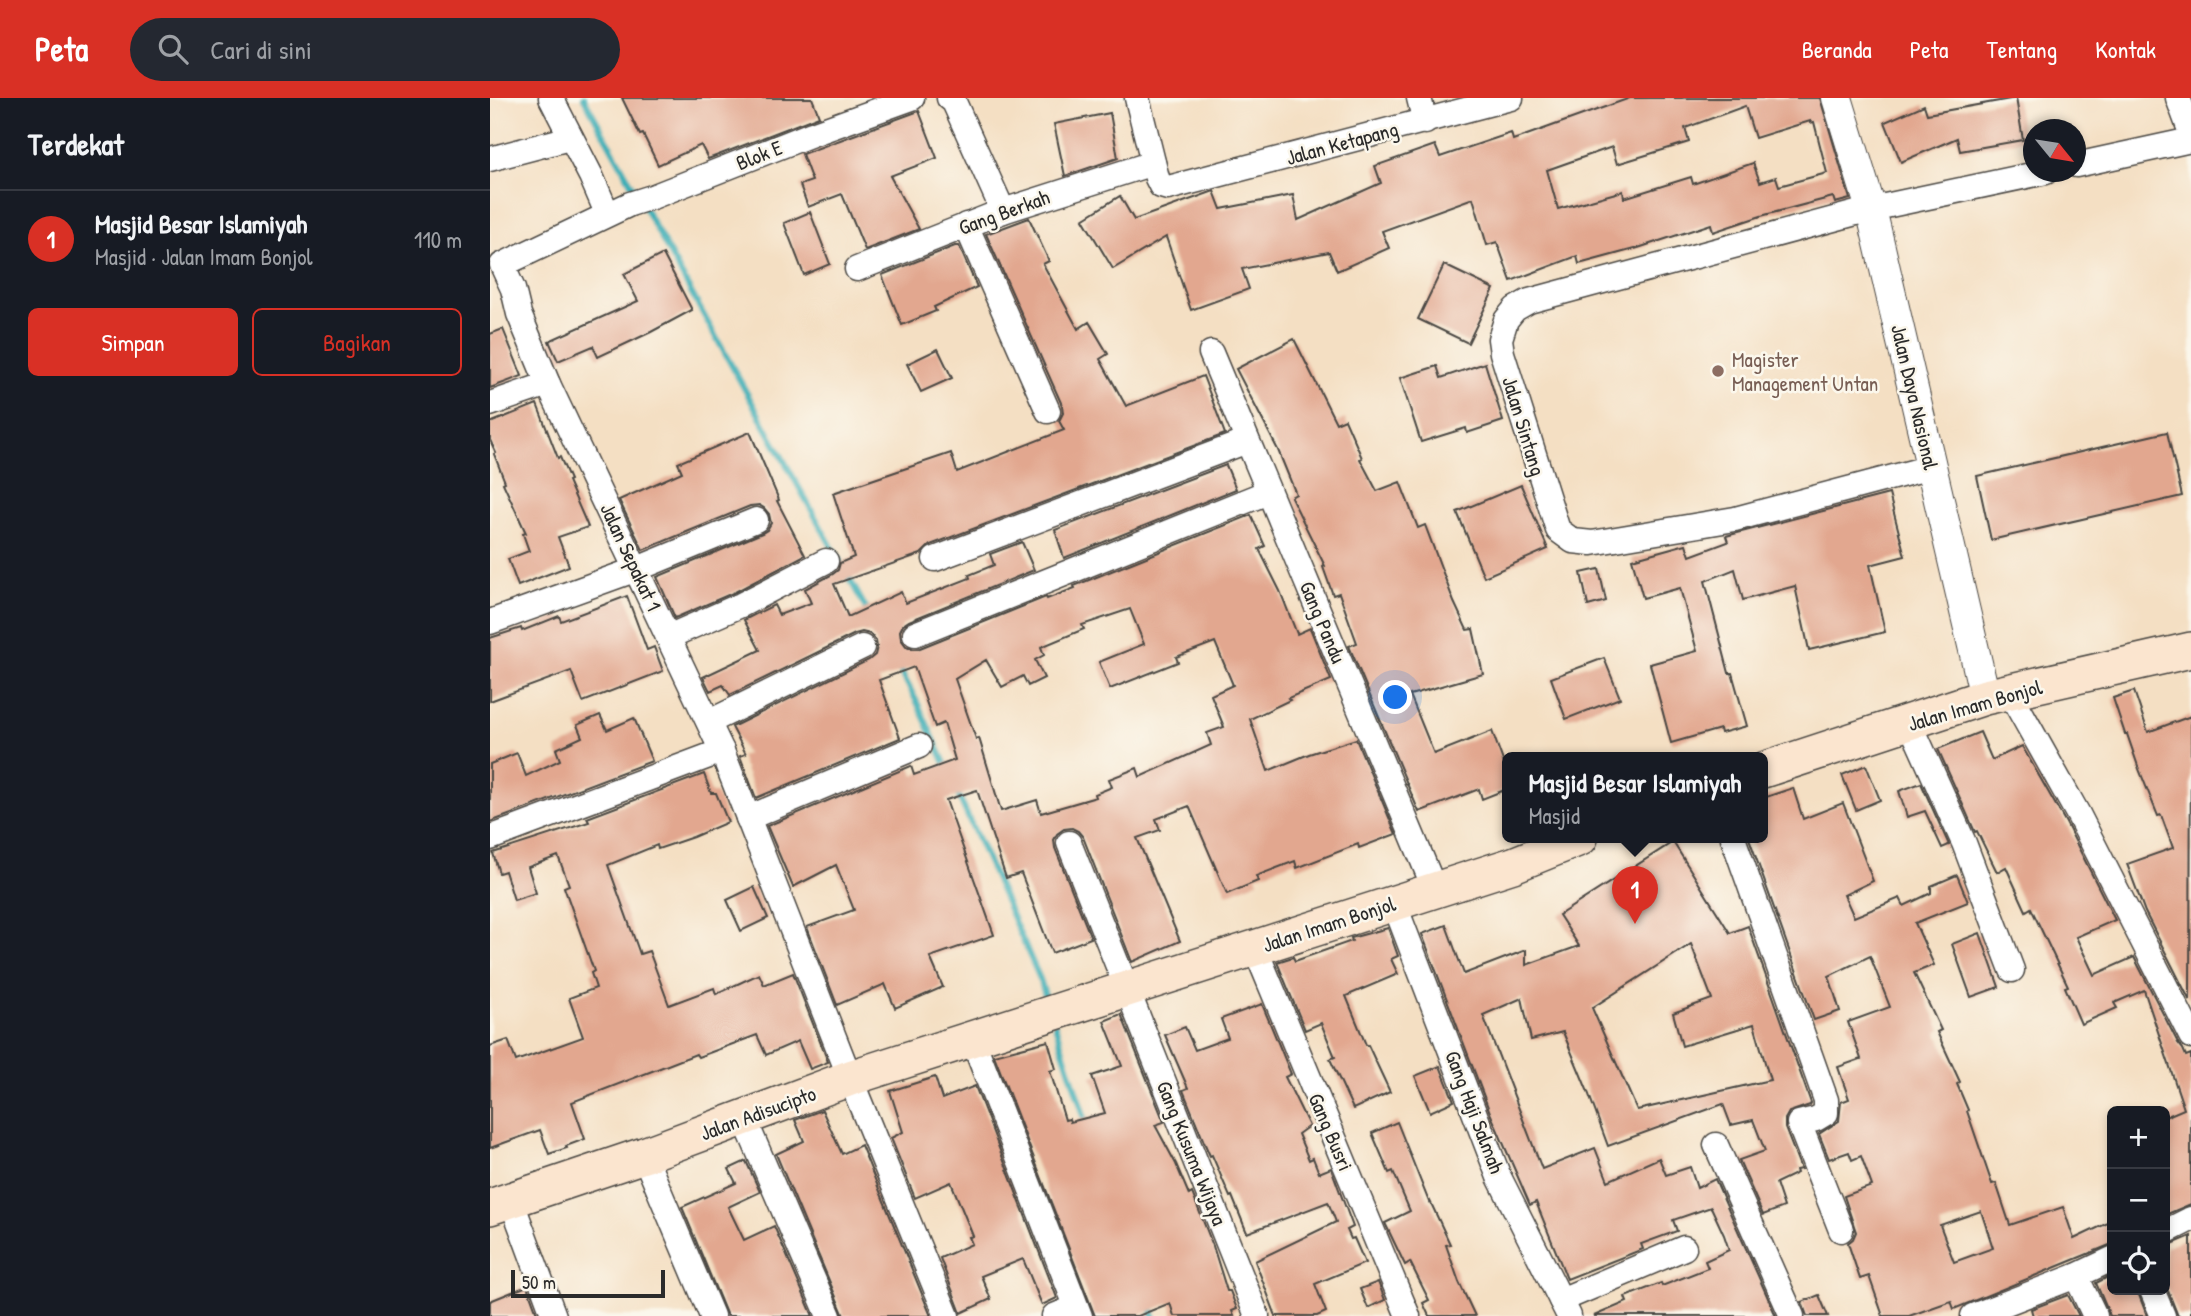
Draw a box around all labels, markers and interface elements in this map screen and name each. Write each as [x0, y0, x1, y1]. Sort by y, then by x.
search box [130, 18, 620, 81]
text: Peta [35, 27, 88, 71]
icon: search [154, 30, 192, 68]
text: Cari di sini [210, 32, 312, 67]
text: Beranda [1802, 33, 1872, 65]
text: Peta [1910, 33, 1948, 65]
text: Tentang [1986, 33, 2057, 65]
text: Kontak [2095, 33, 2156, 65]
street label: Jalan Ketapang [1283, 114, 1401, 172]
north arrow [2023, 119, 2086, 182]
text: Terdekat [28, 124, 124, 164]
street label: Blok E [732, 133, 786, 177]
street label: Gang Berkah [954, 182, 1054, 242]
text: Masjid Besar Islamiyah [95, 206, 307, 241]
text: 1 [47, 224, 55, 255]
text: 110 m [414, 224, 462, 255]
text: Masjid · Jalan Imam Bonjol [95, 241, 313, 272]
button: Simpan [28, 308, 238, 376]
button: Bagikan [252, 308, 462, 376]
street label: Jalan Daya Nasional [1884, 322, 1946, 473]
place label: Magister Management Untan [1732, 345, 1878, 398]
marker: Magister Management Untan [1710, 363, 1726, 379]
street label: Jalan Sintang [1495, 373, 1553, 479]
street label: Jalan Sepakat 1 [593, 498, 669, 616]
street label: Gang Pandu [1293, 577, 1353, 668]
street label: Jalan Imam Bonjol [1905, 672, 2046, 738]
your location [1378, 680, 1412, 714]
popup [1502, 752, 1768, 843]
text: Masjid Besar Islamiyah [1529, 765, 1741, 800]
text: Masjid [1529, 800, 1580, 831]
pin: 1 [1612, 866, 1658, 924]
street label: Jalan Imam Bonjol [1259, 889, 1400, 959]
street label: Gang Haji Salmah [1438, 1046, 1512, 1178]
street label: Gang Kusuma Wijaya [1150, 1077, 1234, 1229]
street label: Jalan Adisucipto [696, 1079, 820, 1147]
street label: Gang Busri [1302, 1089, 1360, 1175]
map controls [2107, 1106, 2170, 1295]
button: + [2107, 1106, 2170, 1169]
button: − [2107, 1169, 2170, 1232]
button: locate [2107, 1232, 2170, 1295]
scale bar [511, 1267, 665, 1299]
text: 50 m [522, 1269, 556, 1295]

